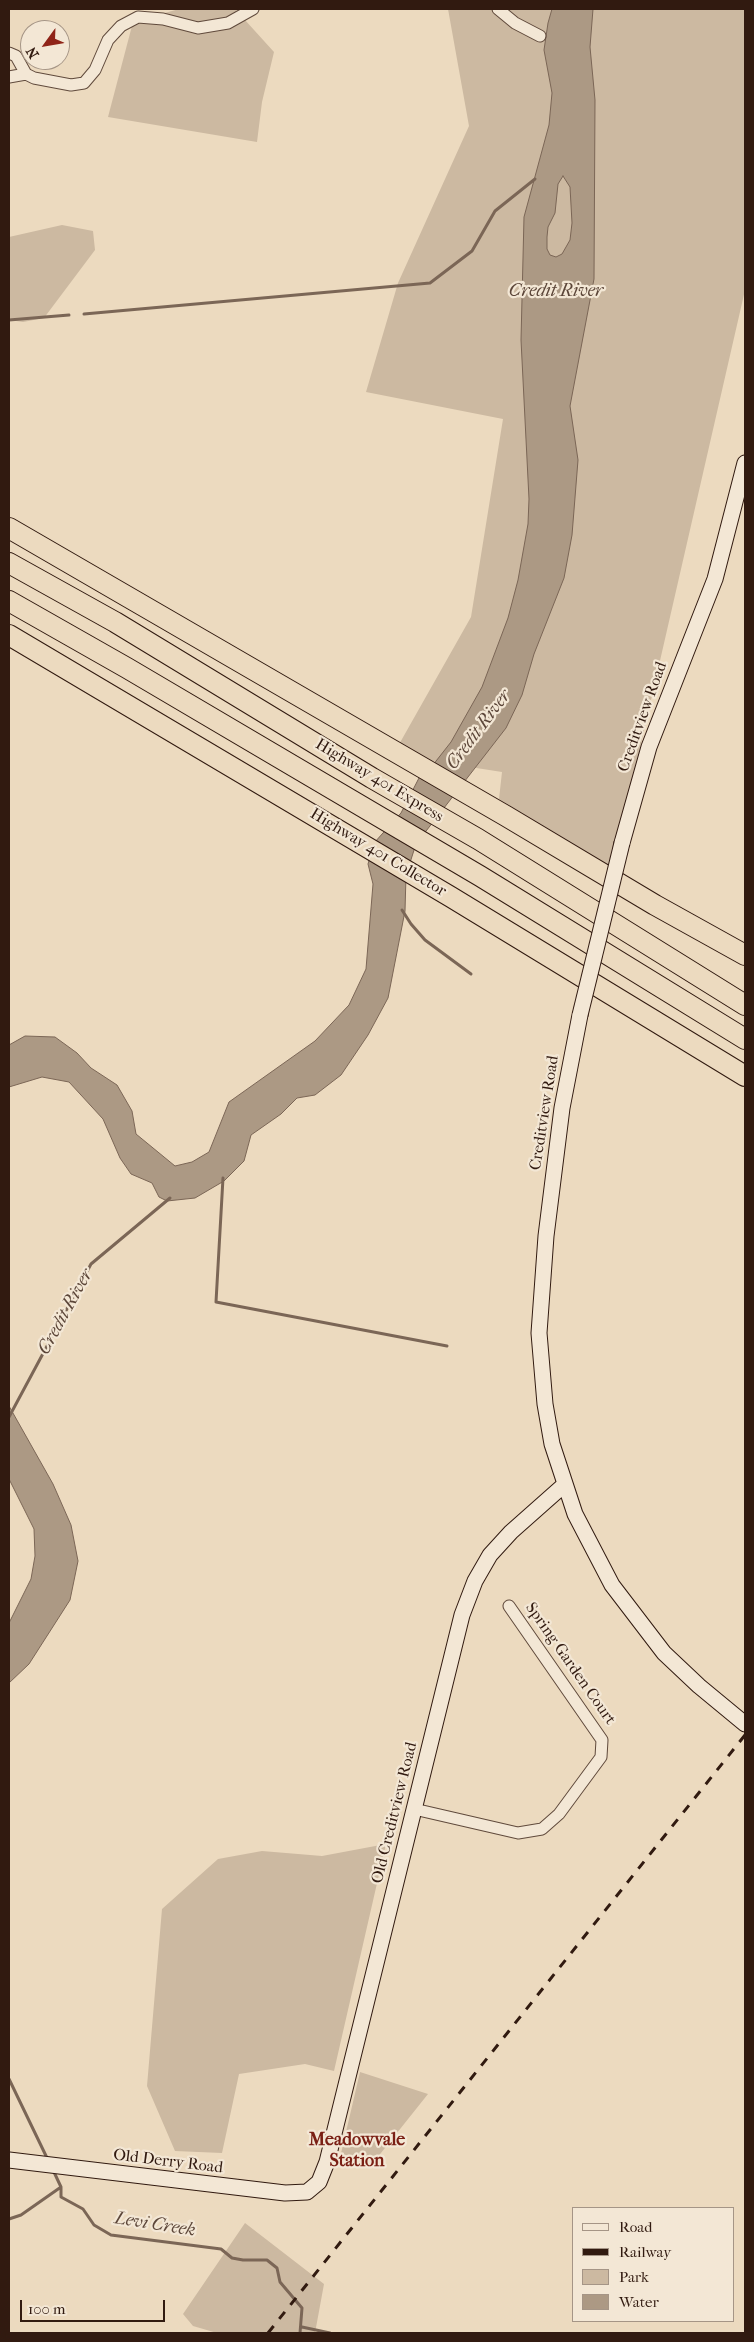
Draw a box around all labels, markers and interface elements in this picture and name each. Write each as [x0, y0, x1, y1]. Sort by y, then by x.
north arrow [20, 20, 70, 70]
text: N [23, 44, 43, 62]
water label: Credit River [509, 281, 603, 303]
street label: Creditview Road [614, 659, 672, 775]
water label: Credit River [442, 686, 516, 774]
street label: Highway 401 Express [312, 735, 446, 827]
street label: Highway 401 Collector [306, 805, 450, 901]
street label: Creditview Road [526, 1054, 564, 1172]
water label: Credit River [34, 1266, 98, 1358]
street label: Spring Garden Court [521, 1599, 619, 1729]
street label: Old Creditview Road [368, 1740, 422, 1886]
district label: Meadowvale Station [309, 2130, 405, 2172]
street label: Old Derry Road [112, 2146, 224, 2178]
legend [572, 2207, 734, 2322]
water label: Levi Creek [113, 2208, 197, 2242]
text: Road [619, 2218, 652, 2236]
text: Railway [619, 2243, 671, 2261]
text: Park [619, 2268, 649, 2286]
scale bar [22, 2290, 168, 2322]
text: Water [619, 2293, 659, 2311]
text: 100 m [28, 2300, 66, 2318]

